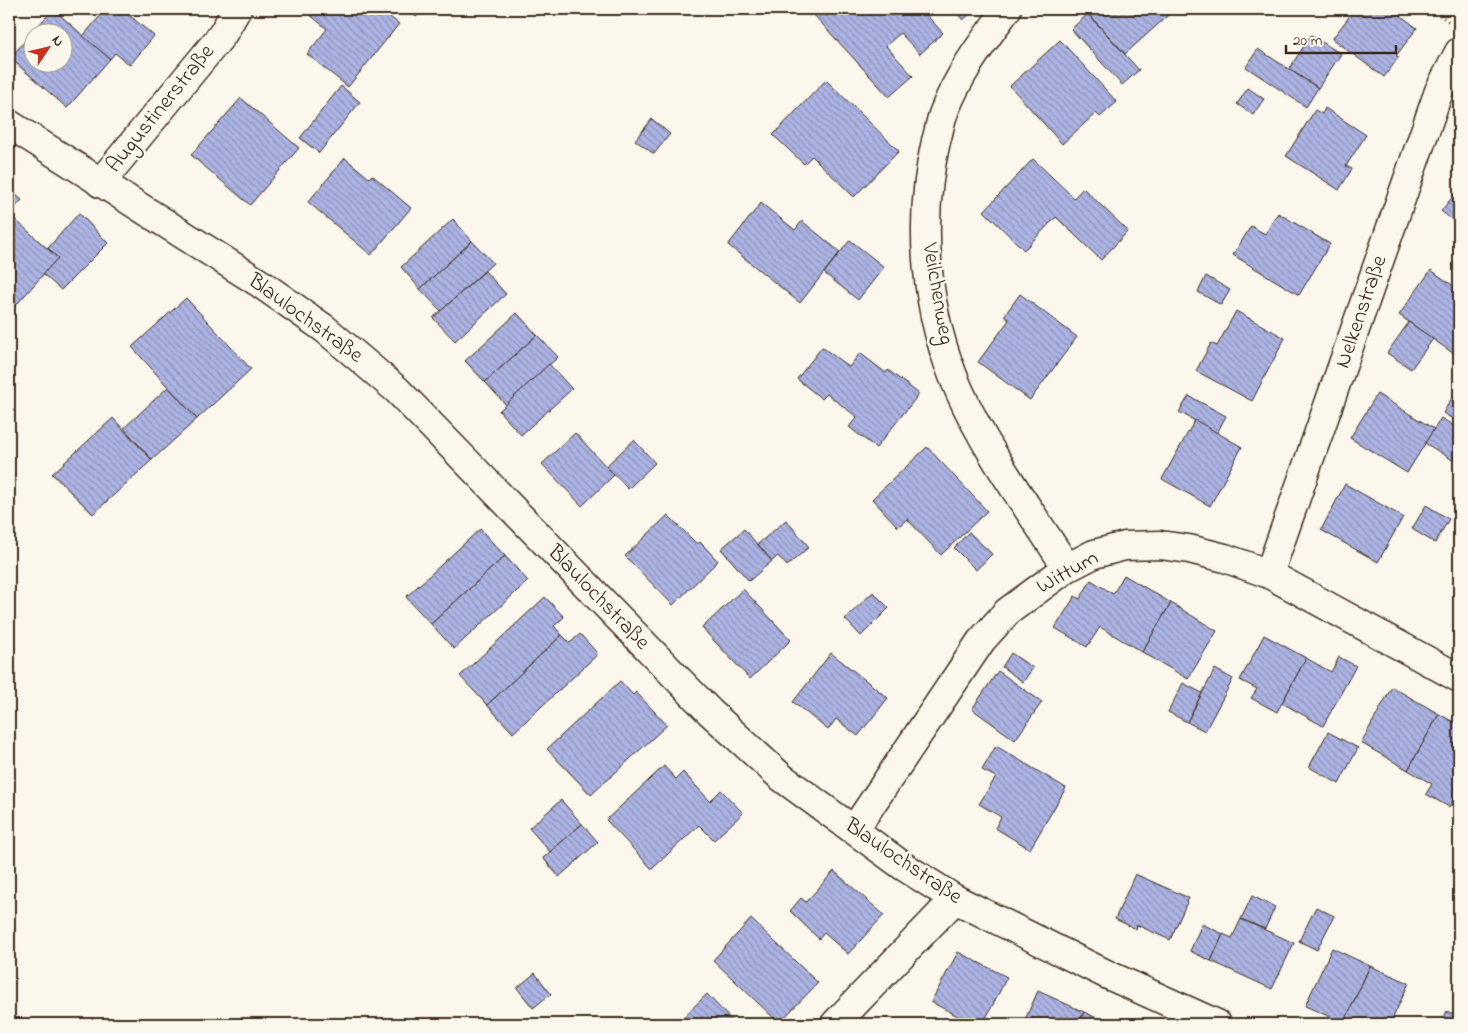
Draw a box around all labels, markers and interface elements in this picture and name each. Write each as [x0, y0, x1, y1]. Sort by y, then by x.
north arrow [22, 22, 72, 72]
scale bar [1286, 22, 1396, 54]
text: 20 m [1293, 30, 1323, 52]
text: N [46, 32, 69, 51]
street label: Augustinerstraße [99, 38, 224, 181]
street label: Veilchenweg [911, 240, 962, 348]
street label: Nelkenstraße [1328, 251, 1396, 373]
street label: Blaulochstraße [240, 266, 369, 372]
street label: Blaulochstraße [539, 537, 657, 658]
street label: Wittum [1031, 543, 1105, 603]
street label: Blaulochstraße [837, 810, 968, 913]

